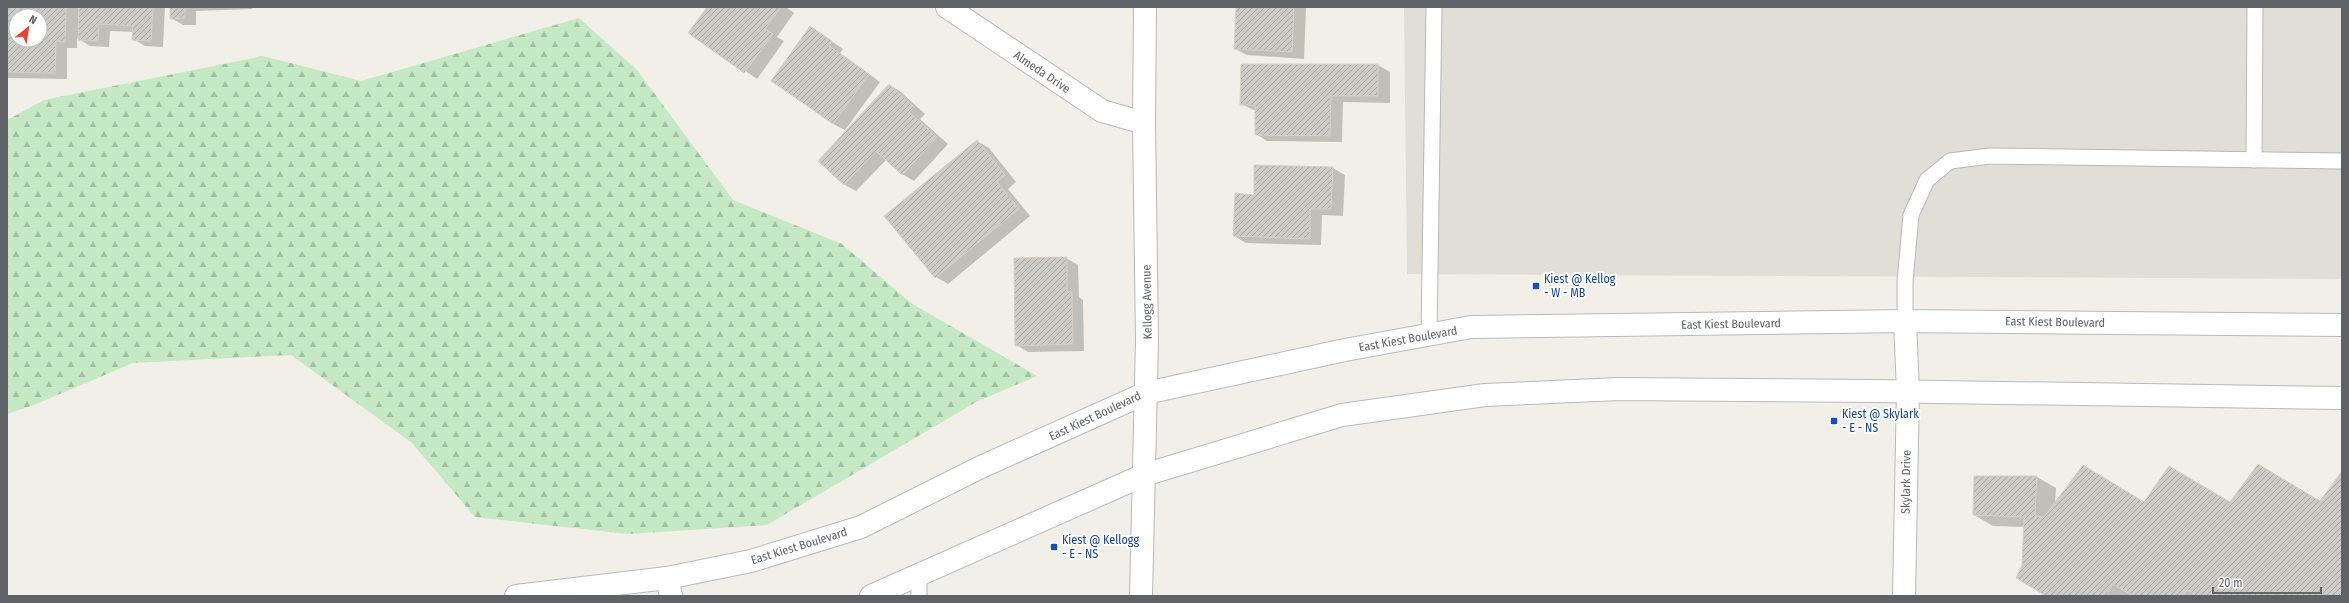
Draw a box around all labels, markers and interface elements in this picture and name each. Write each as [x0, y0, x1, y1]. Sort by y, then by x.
north arrow [8, 8, 48, 48]
text: N [27, 12, 39, 27]
street label: Almeda Drive [1011, 48, 1073, 96]
street label: Kellogg Avenue [1139, 264, 1155, 340]
place label: Kiest @ Kellog - W - MB [1544, 272, 1616, 300]
marker: Kiest @ Kellog - W - MB [1531, 281, 1541, 291]
street label: East Kiest Boulevard [2005, 314, 2105, 330]
street label: East Kiest Boulevard [1681, 316, 1781, 332]
street label: East Kiest Boulevard [1358, 323, 1458, 355]
street label: East Kiest Boulevard [1047, 389, 1143, 443]
place label: Kiest @ Skylark - E - NS [1842, 407, 1919, 435]
marker: Kiest @ Skylark - E - NS [1829, 416, 1839, 426]
street label: Skylark Drive [1898, 450, 1914, 514]
street label: East Kiest Boulevard [749, 525, 849, 567]
place label: Kiest @ Kellogg - E - NS [1062, 533, 1139, 561]
marker: Kiest @ Kellogg - E - NS [1049, 542, 1059, 552]
scale bar [2213, 569, 2321, 595]
text: 20 m [2219, 576, 2243, 590]

